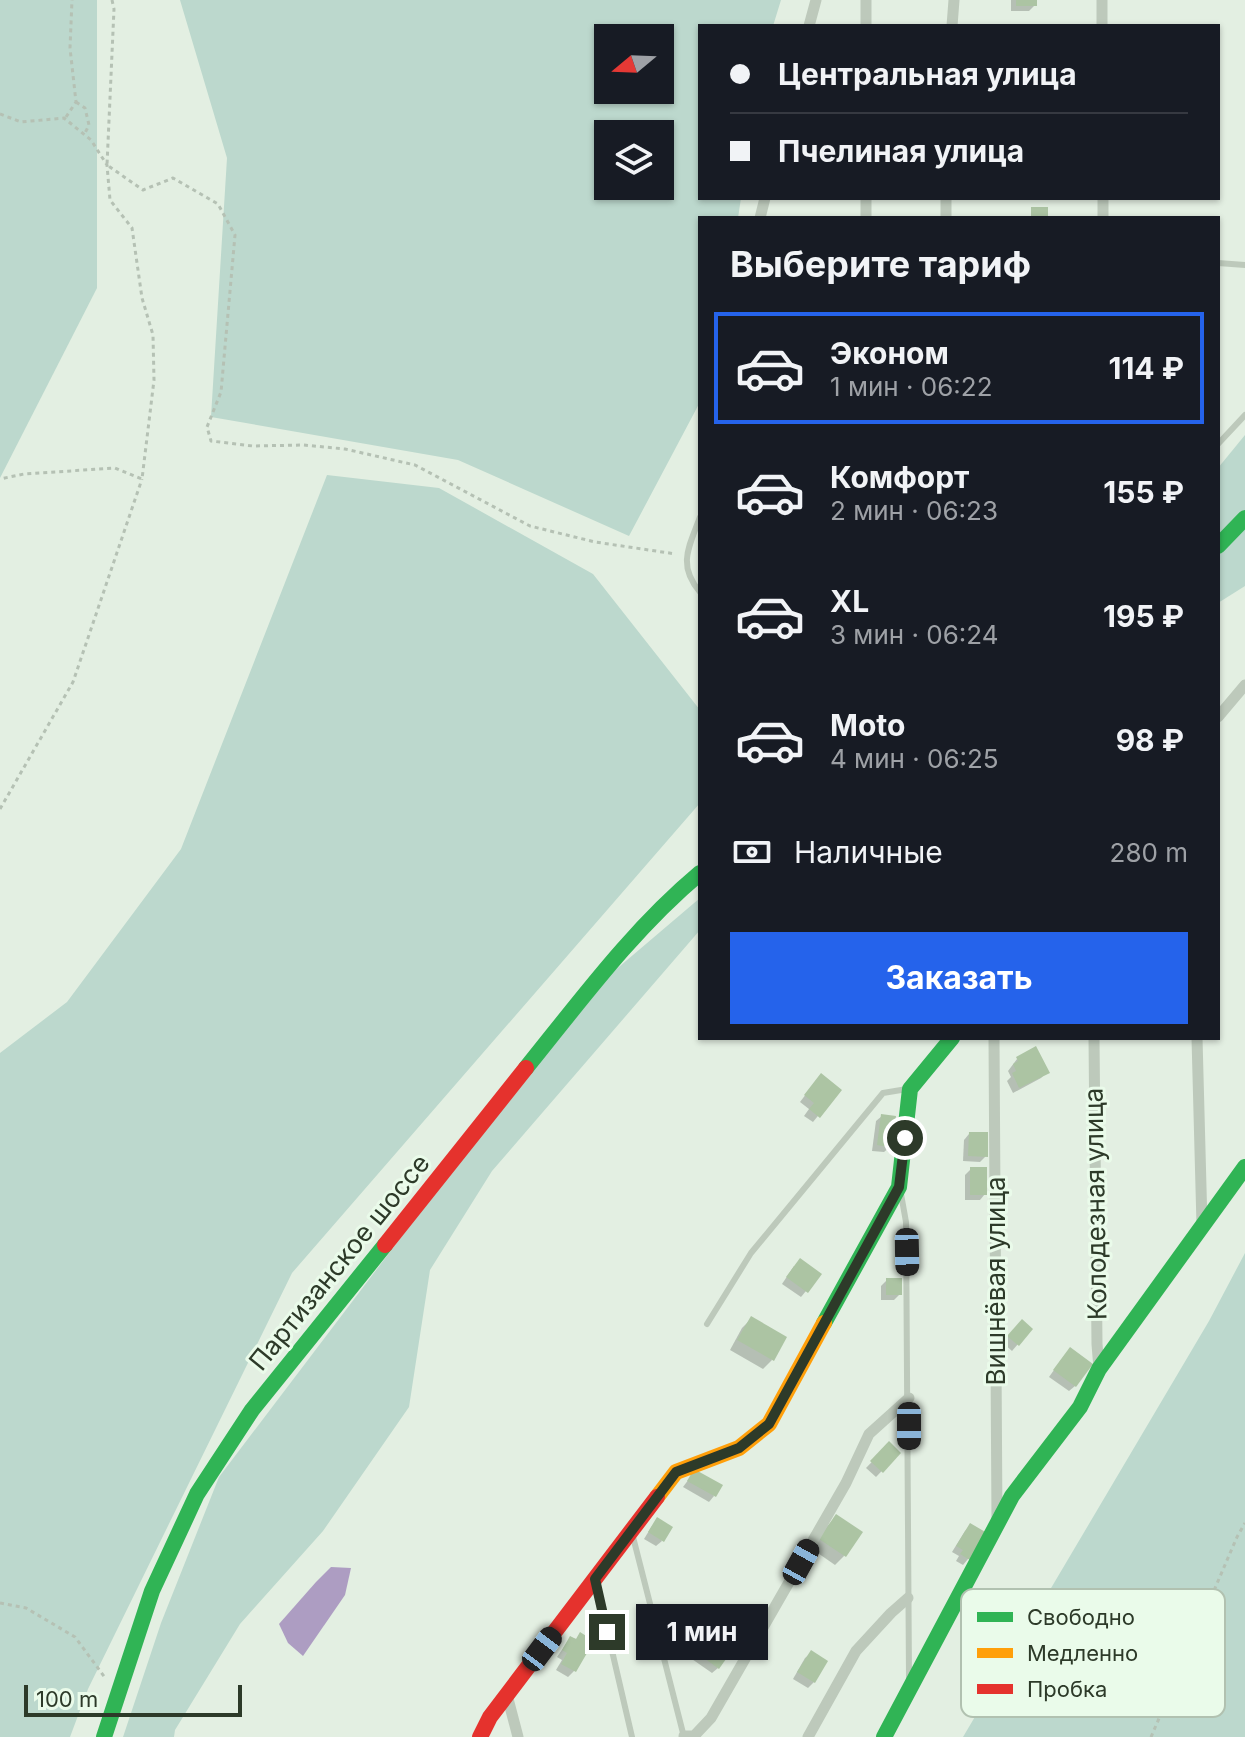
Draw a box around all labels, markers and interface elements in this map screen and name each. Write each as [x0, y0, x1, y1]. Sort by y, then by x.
north arrow [594, 24, 674, 104]
map controls [594, 24, 674, 200]
text: Центральная улица [778, 56, 1077, 92]
button: layers [594, 120, 674, 200]
text: Пчелиная улица [778, 133, 1024, 169]
text: Выберите тариф [730, 242, 1031, 286]
icon: car [734, 332, 806, 404]
text: Эконом [830, 335, 949, 371]
text: 114 ₽ [1108, 350, 1184, 386]
text: 1 мин · 06:22 [830, 371, 993, 402]
icon: car [734, 456, 806, 528]
text: Комфорт [830, 459, 969, 495]
text: 155 ₽ [1103, 474, 1184, 510]
text: 2 мин · 06:23 [830, 495, 998, 526]
icon: car [734, 580, 806, 652]
text: XL [830, 583, 869, 619]
text: 195 ₽ [1103, 598, 1184, 634]
text: 3 мин · 06:24 [830, 619, 999, 650]
icon: car [734, 704, 806, 776]
text: Moto [830, 707, 905, 743]
text: 98 ₽ [1116, 722, 1184, 758]
text: 4 мин · 06:25 [830, 743, 999, 774]
icon: cash [730, 830, 774, 874]
text: Наличные [794, 834, 943, 870]
text: 280 m [1110, 837, 1188, 868]
button: Заказать [730, 932, 1188, 1024]
street label: Колодезная улица [1077, 1087, 1113, 1321]
route start [887, 1120, 923, 1156]
street label: Партизанское шоссе [242, 1148, 436, 1376]
street label: Вишнёвая улица [980, 1176, 1011, 1386]
car [895, 1228, 919, 1276]
car [897, 1402, 921, 1450]
car [779, 1535, 823, 1589]
legend [961, 1589, 1225, 1717]
callout: 1 мин [635, 1604, 767, 1660]
text: Свободно [1027, 1604, 1135, 1630]
route end [589, 1614, 625, 1650]
text: 1 мин [667, 1616, 737, 1647]
car [518, 1623, 566, 1675]
text: Медленно [1027, 1640, 1138, 1666]
text: Пробка [1027, 1676, 1107, 1702]
scale bar [24, 1681, 242, 1717]
text: 100 m [36, 1686, 98, 1712]

